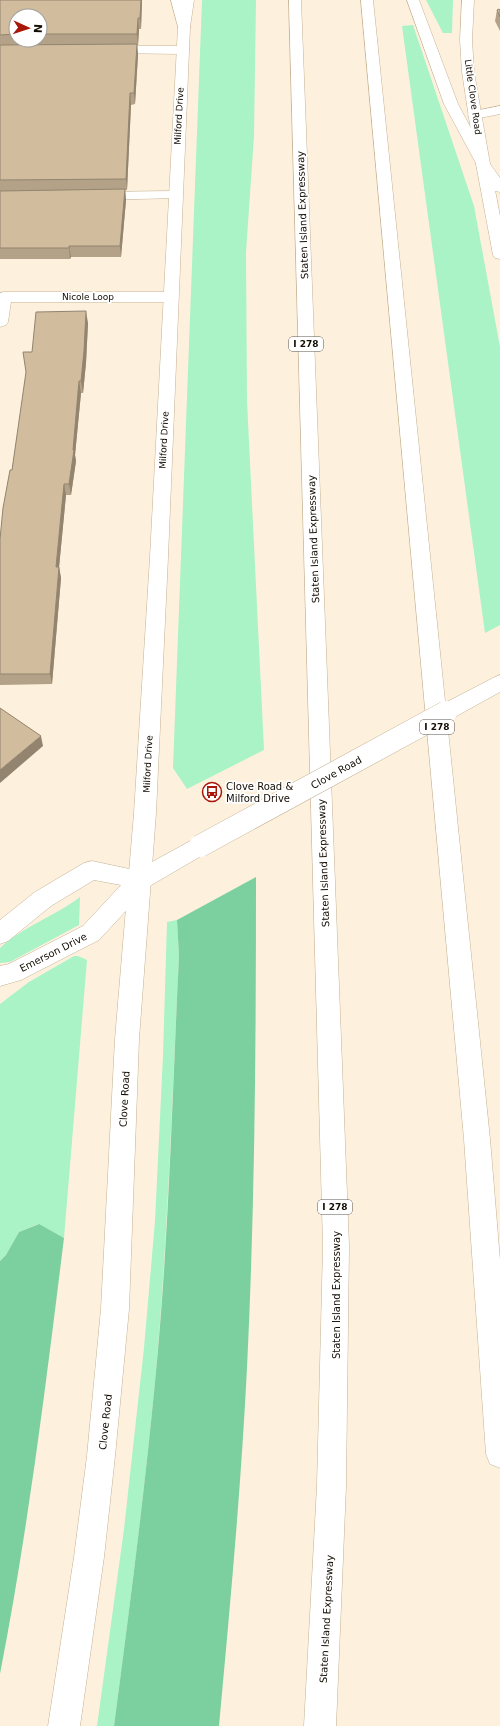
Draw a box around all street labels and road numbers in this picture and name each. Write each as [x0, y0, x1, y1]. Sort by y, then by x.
street label: Little Clove Road [463, 59, 483, 135]
street label: Milford Drive [173, 87, 186, 145]
street label: Staten Island Expressway [295, 151, 310, 279]
street label: Nicole Loop [62, 292, 114, 302]
road number: I 278 [289, 337, 323, 351]
street label: Milford Drive [158, 411, 171, 469]
street label: Staten Island Expressway [306, 475, 321, 603]
road number: I 278 [420, 720, 454, 734]
street label: Milford Drive [142, 735, 155, 793]
street label: Clove Road [309, 754, 364, 791]
street label: Staten Island Expressway [316, 799, 331, 927]
street label: Emerson Drive [18, 931, 89, 974]
street label: Clove Road [118, 1071, 131, 1127]
road number: I 278 [318, 1200, 352, 1214]
street label: Staten Island Expressway [331, 1231, 342, 1359]
street label: Clove Road [97, 1394, 114, 1451]
street label: Staten Island Expressway [318, 1555, 335, 1683]

